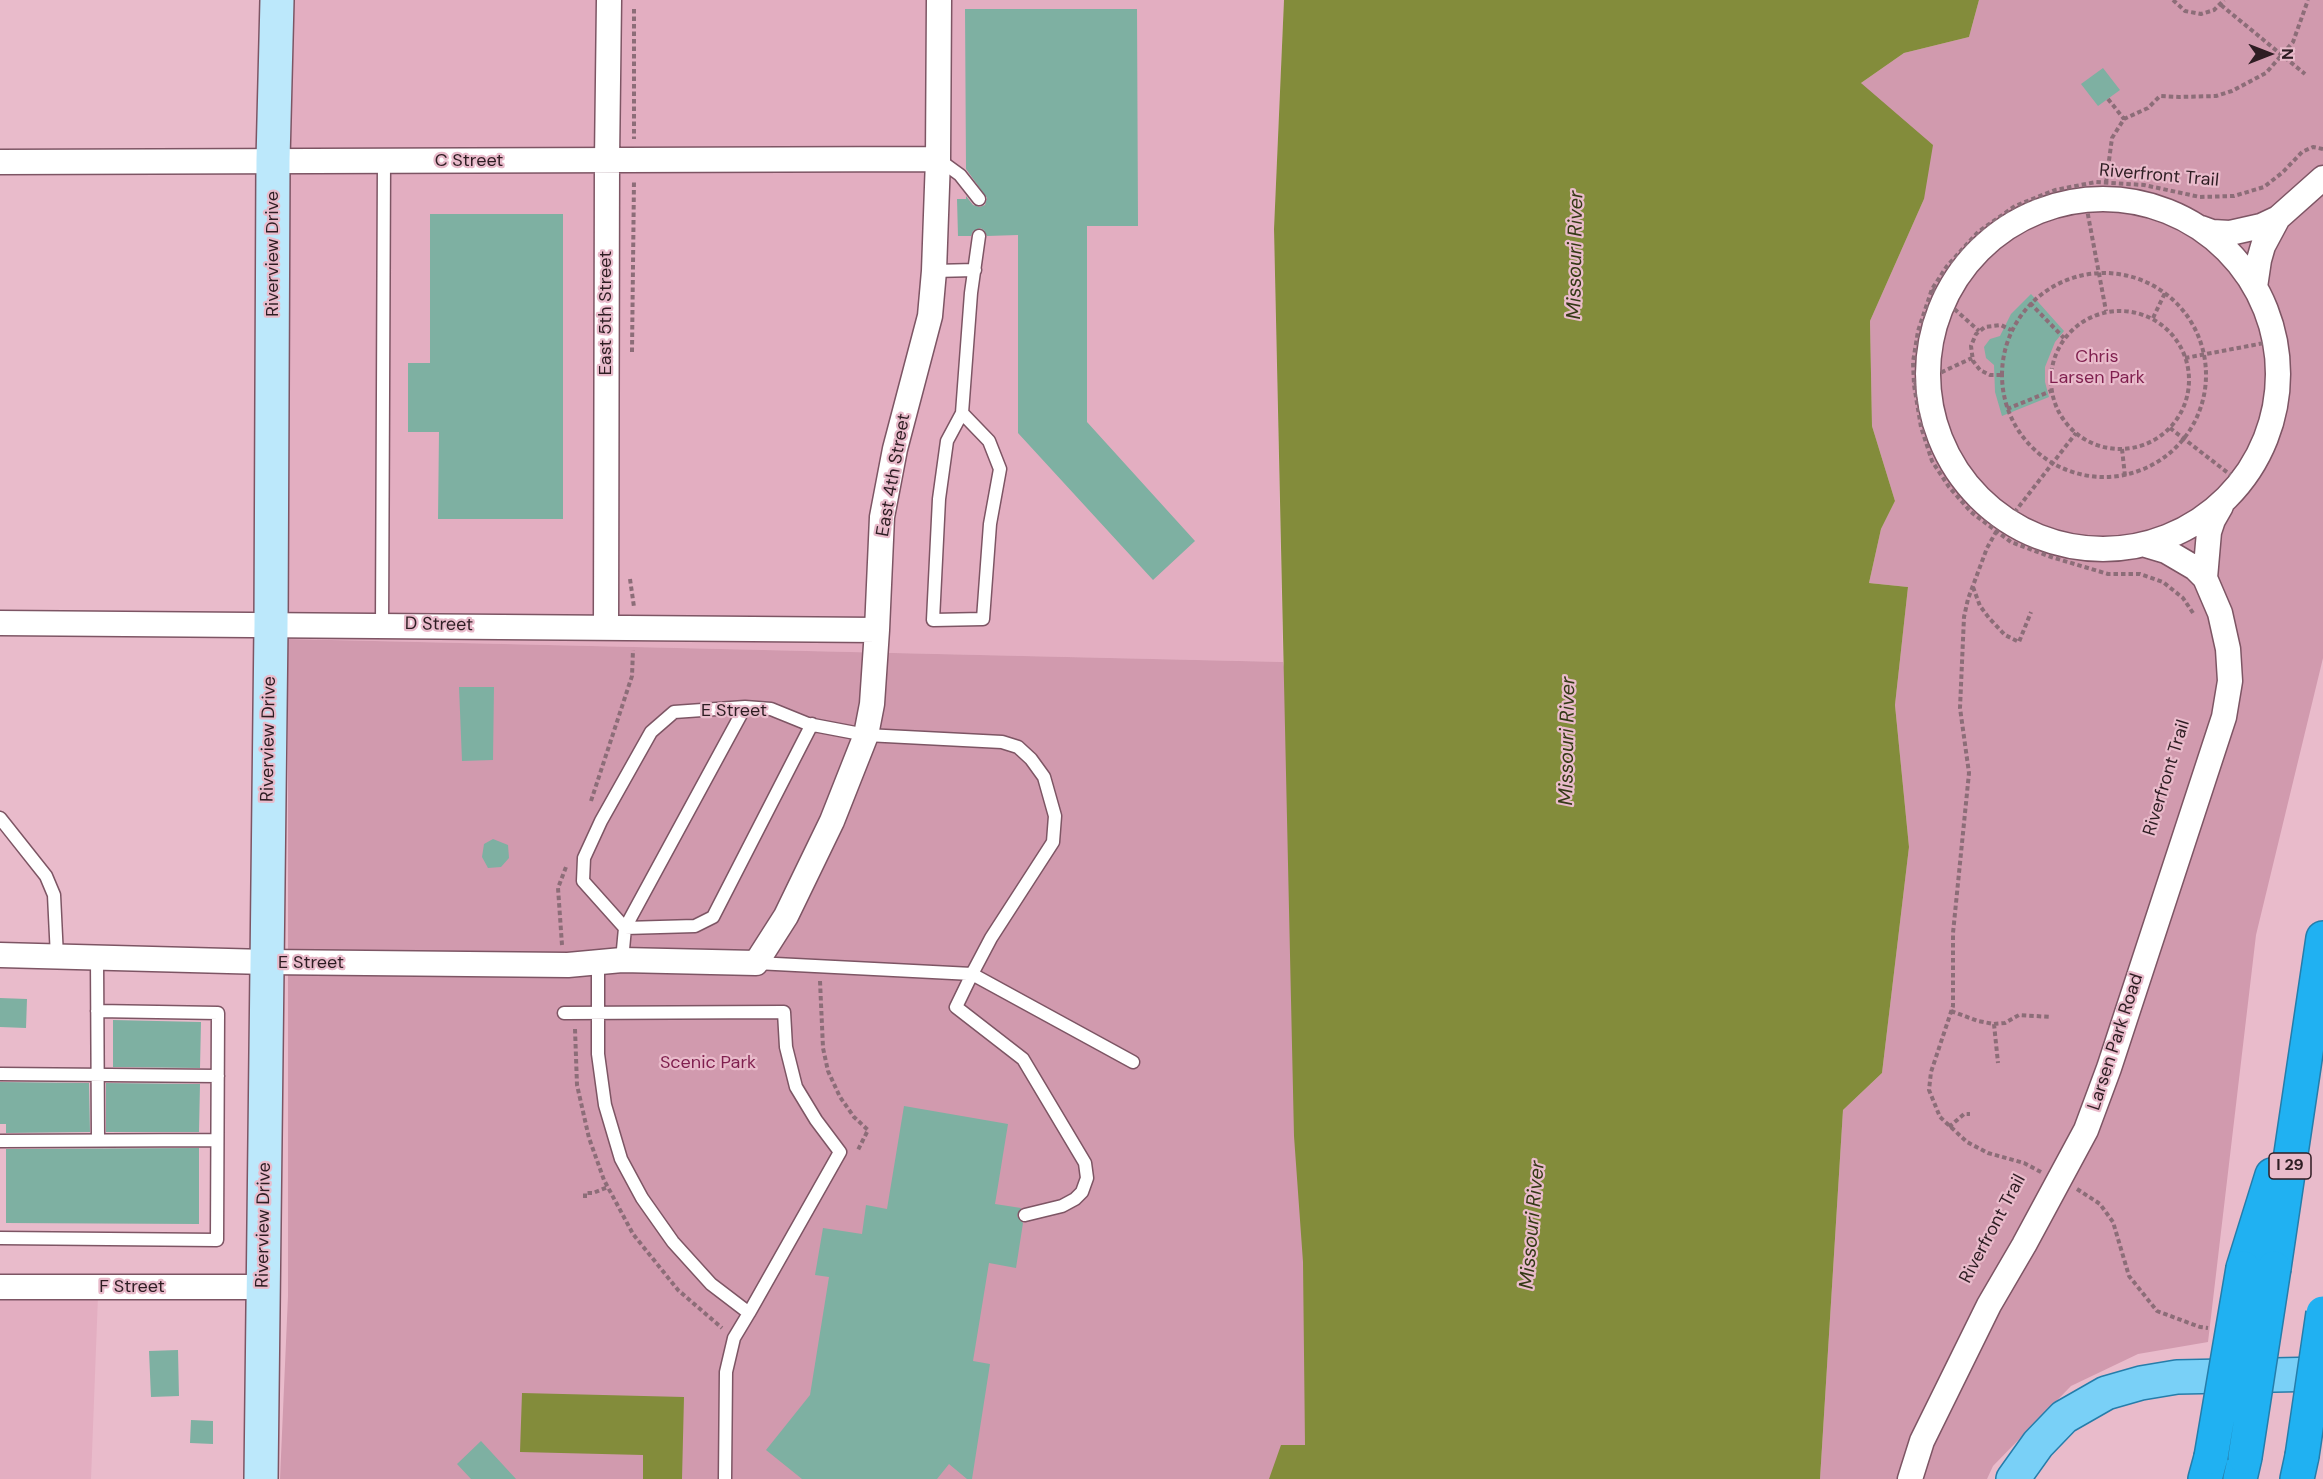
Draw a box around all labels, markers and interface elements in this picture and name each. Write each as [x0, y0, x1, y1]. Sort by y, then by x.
north arrow [2239, 24, 2299, 84]
text: N [2277, 48, 2298, 60]
street label: C Street [435, 150, 503, 172]
street label: Riverfront Trail [2098, 160, 2220, 192]
water label: Missouri River [1563, 190, 1589, 320]
street label: Riverview Drive [262, 191, 284, 317]
street label: East 5th Street [595, 251, 617, 375]
park label: Chris Larsen Park [2049, 346, 2145, 388]
street label: East 4th Street [873, 412, 915, 538]
street label: D Street [405, 614, 473, 636]
street label: Riverview Drive [257, 676, 281, 802]
water label: Missouri River [1555, 676, 1581, 806]
street label: E Street [701, 700, 767, 722]
street label: Riverfront Trail [2139, 717, 2195, 839]
street label: E Street [278, 952, 344, 974]
street label: Larsen Park Road [2084, 971, 2148, 1113]
park label: Scenic Park [660, 1052, 756, 1074]
road number: I 29 [2269, 1153, 2311, 1179]
water label: Missouri River [1515, 1160, 1551, 1290]
street label: Riverview Drive [252, 1162, 276, 1288]
street label: Riverfront Trail [1955, 1171, 2031, 1287]
street label: F Street [99, 1276, 165, 1298]

